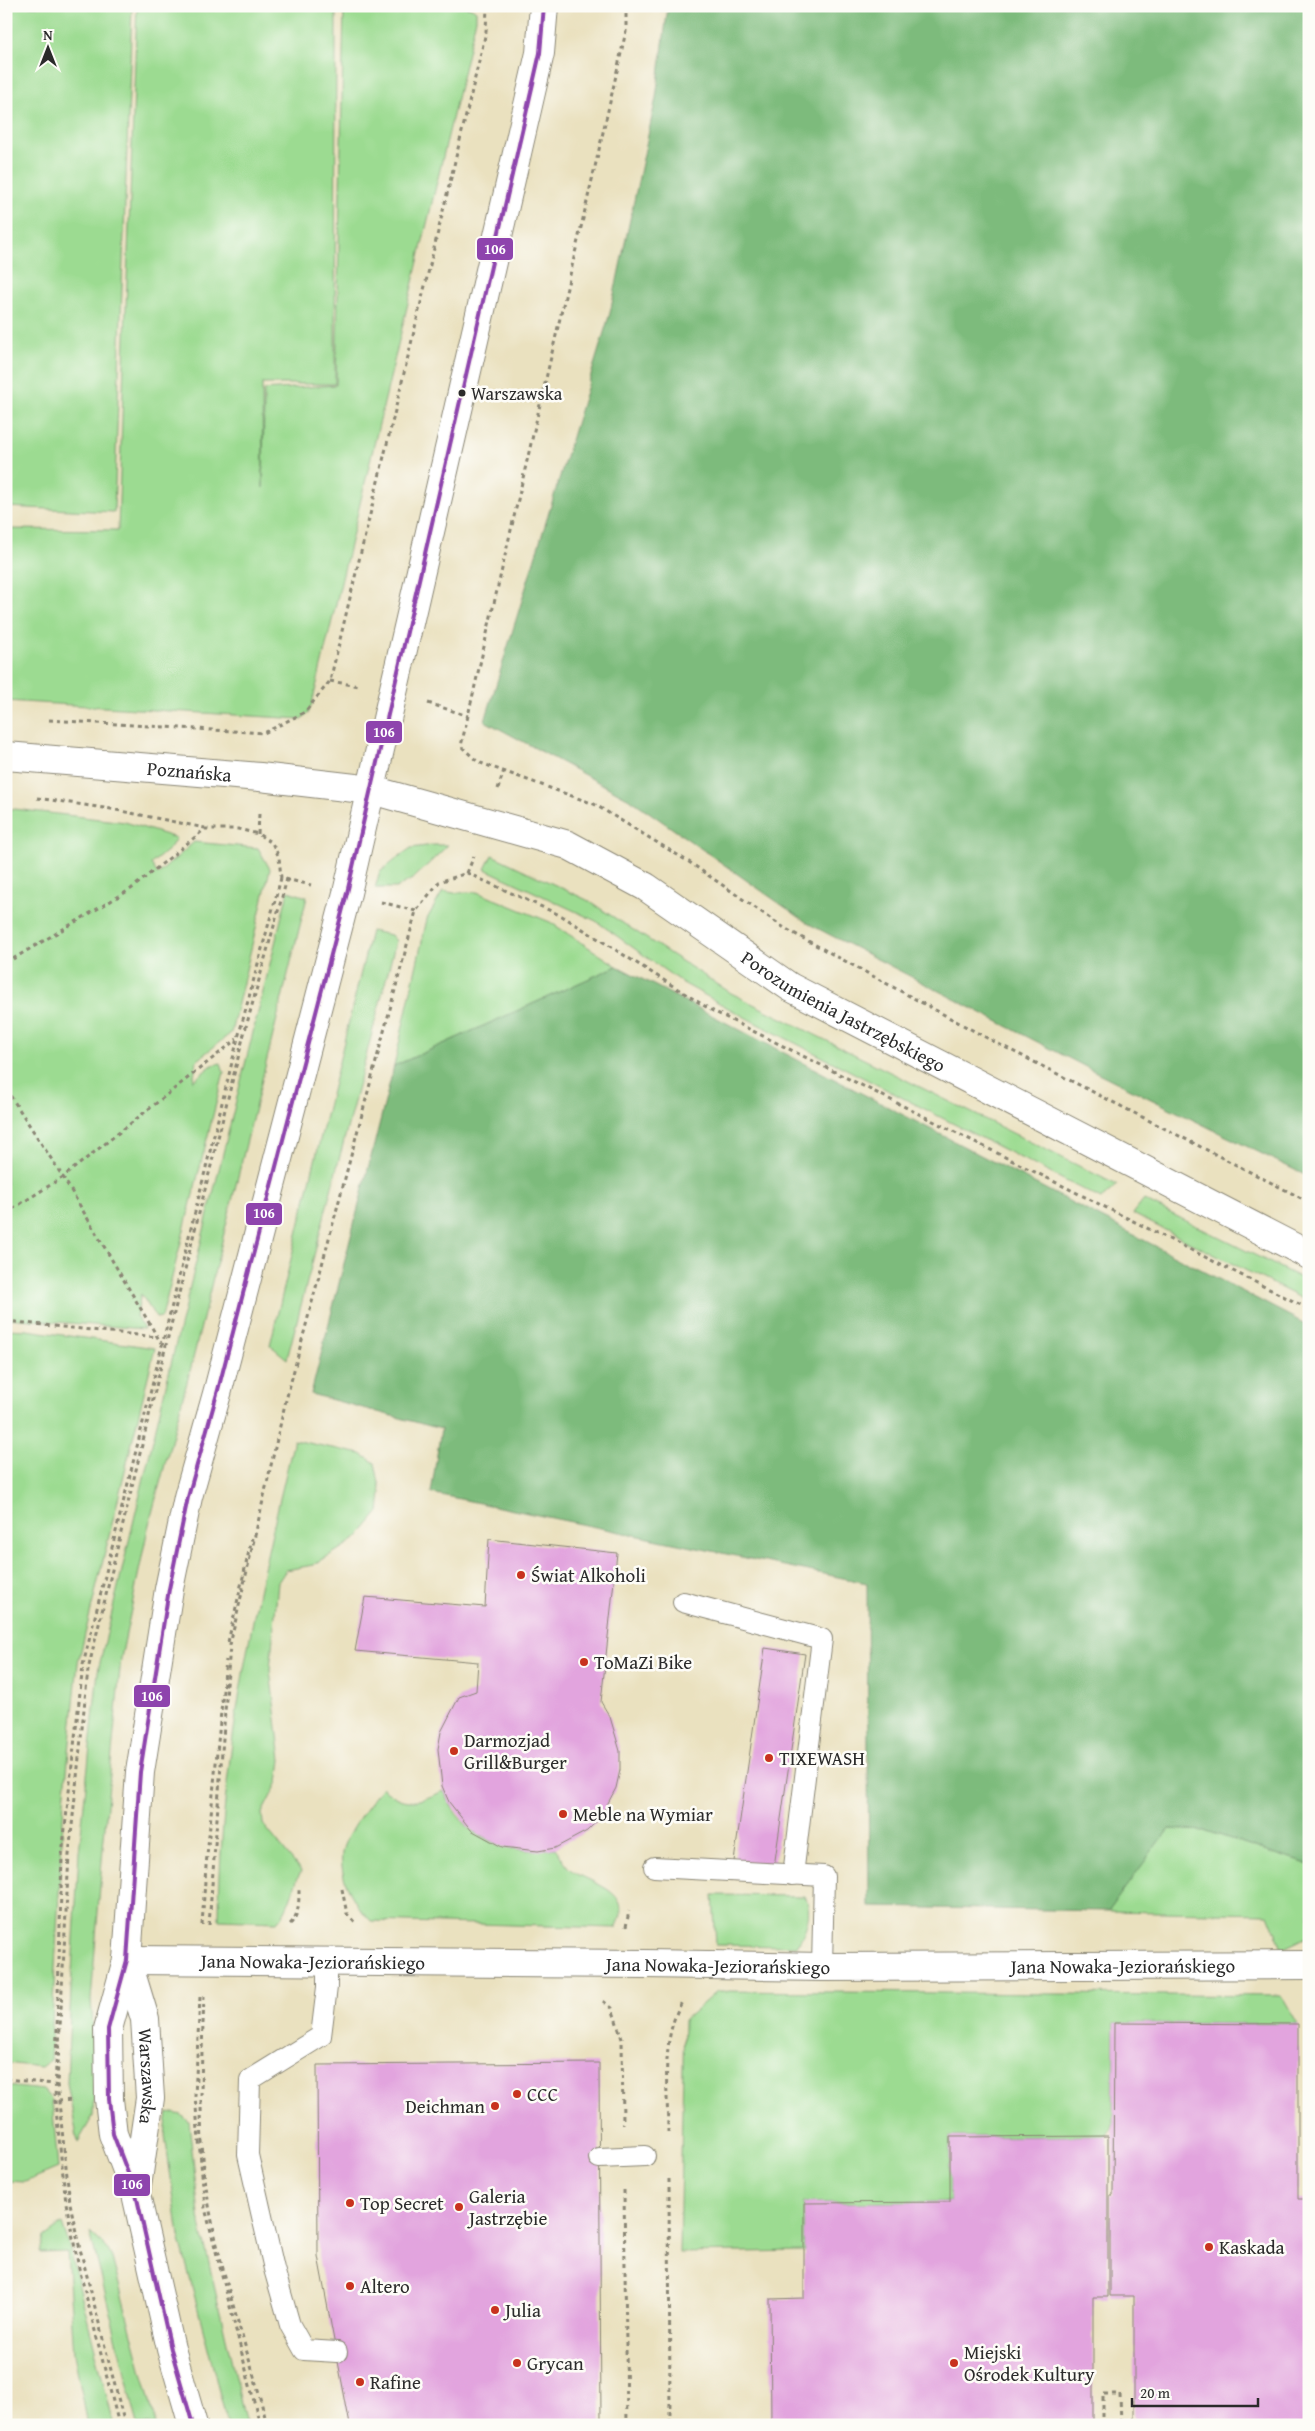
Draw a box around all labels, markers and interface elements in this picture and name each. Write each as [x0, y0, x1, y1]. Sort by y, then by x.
north arrow [22, 22, 72, 72]
text: N [43, 25, 53, 45]
line badge: 106 [476, 237, 514, 261]
text: 106 [484, 239, 506, 259]
place label: Warszawska [471, 380, 563, 407]
marker: Warszawska [457, 388, 467, 398]
line badge: 106 [365, 720, 403, 744]
text: 106 [373, 722, 395, 742]
street label: Poznańska [146, 754, 233, 789]
street label: Porozumienia Jastrzębskiego [736, 943, 950, 1079]
line badge: 106 [245, 1202, 283, 1226]
text: 106 [253, 1203, 275, 1223]
place label: Świat Alkoholi [531, 1561, 646, 1589]
marker: Świat Alkoholi [515, 1569, 527, 1581]
place label: ToMaZi Bike [594, 1648, 692, 1676]
marker: ToMaZi Bike [578, 1656, 590, 1668]
line badge: 106 [133, 1684, 171, 1708]
text: 106 [141, 1686, 163, 1706]
place label: Darmozjad Grill&Burger [464, 1726, 567, 1776]
place label: TIXEWASH [779, 1744, 865, 1772]
marker: Darmozjad Grill&Burger [448, 1745, 460, 1757]
marker: TIXEWASH [763, 1752, 775, 1764]
place label: Meble na Wymiar [573, 1800, 713, 1828]
marker: Meble na Wymiar [557, 1808, 569, 1820]
street label: Jana Nowaka-Jeziorańskiego [199, 1947, 425, 1976]
street label: Jana Nowaka-Jeziorańskiego [604, 1950, 830, 1981]
street label: Jana Nowaka-Jeziorańskiego [1009, 1951, 1235, 1980]
street label: Warszawska [132, 2027, 164, 2126]
place label: CCC [527, 2080, 558, 2108]
marker: CCC [511, 2088, 523, 2100]
place label: Deichman [405, 2092, 485, 2120]
marker: Deichman [489, 2100, 501, 2112]
line badge: 106 [113, 2173, 151, 2197]
text: 106 [121, 2174, 143, 2194]
place label: Galeria Jastrzębie [467, 2182, 547, 2232]
place label: Top Secret [360, 2189, 444, 2217]
marker: Top Secret [344, 2197, 356, 2209]
marker: Galeria Jastrzębie [453, 2201, 465, 2213]
place label: Kaskada [1219, 2233, 1285, 2261]
marker: Kaskada [1203, 2241, 1215, 2253]
place label: Altero [360, 2272, 410, 2300]
marker: Altero [344, 2280, 356, 2292]
place label: Julia [503, 2296, 541, 2324]
marker: Julia [489, 2304, 501, 2316]
place label: Miejski Ośrodek Kultury [964, 2338, 1095, 2388]
place label: Grycan [527, 2349, 584, 2377]
marker: Grycan [511, 2357, 523, 2369]
marker: Miejski Ośrodek Kultury [948, 2357, 960, 2369]
place label: Rafine [370, 2368, 421, 2396]
marker: Rafine [354, 2376, 366, 2388]
scale bar [1132, 2376, 1259, 2408]
text: 20 m [1140, 2382, 1171, 2403]

